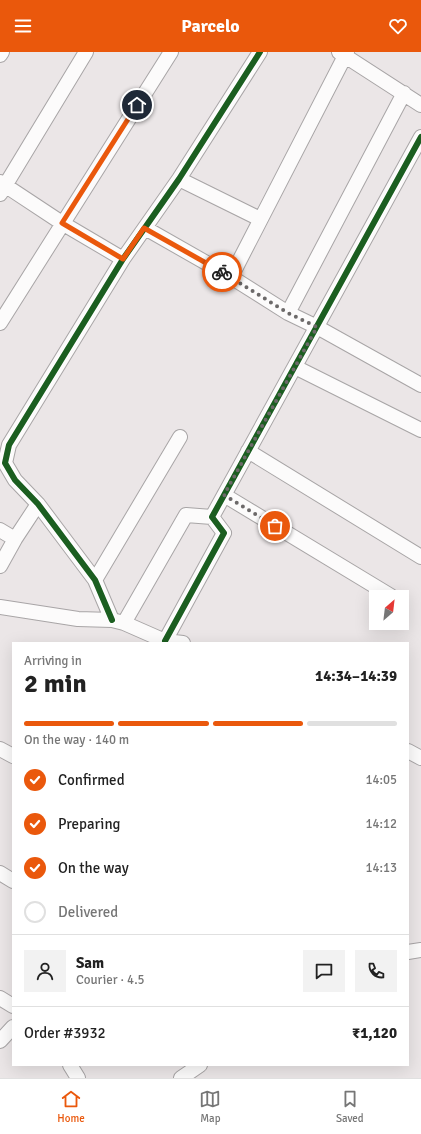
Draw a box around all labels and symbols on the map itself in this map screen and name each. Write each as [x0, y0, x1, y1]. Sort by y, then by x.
pin [120, 88, 154, 122]
courier [202, 252, 242, 292]
pin [258, 509, 292, 543]
north arrow [369, 590, 409, 630]

